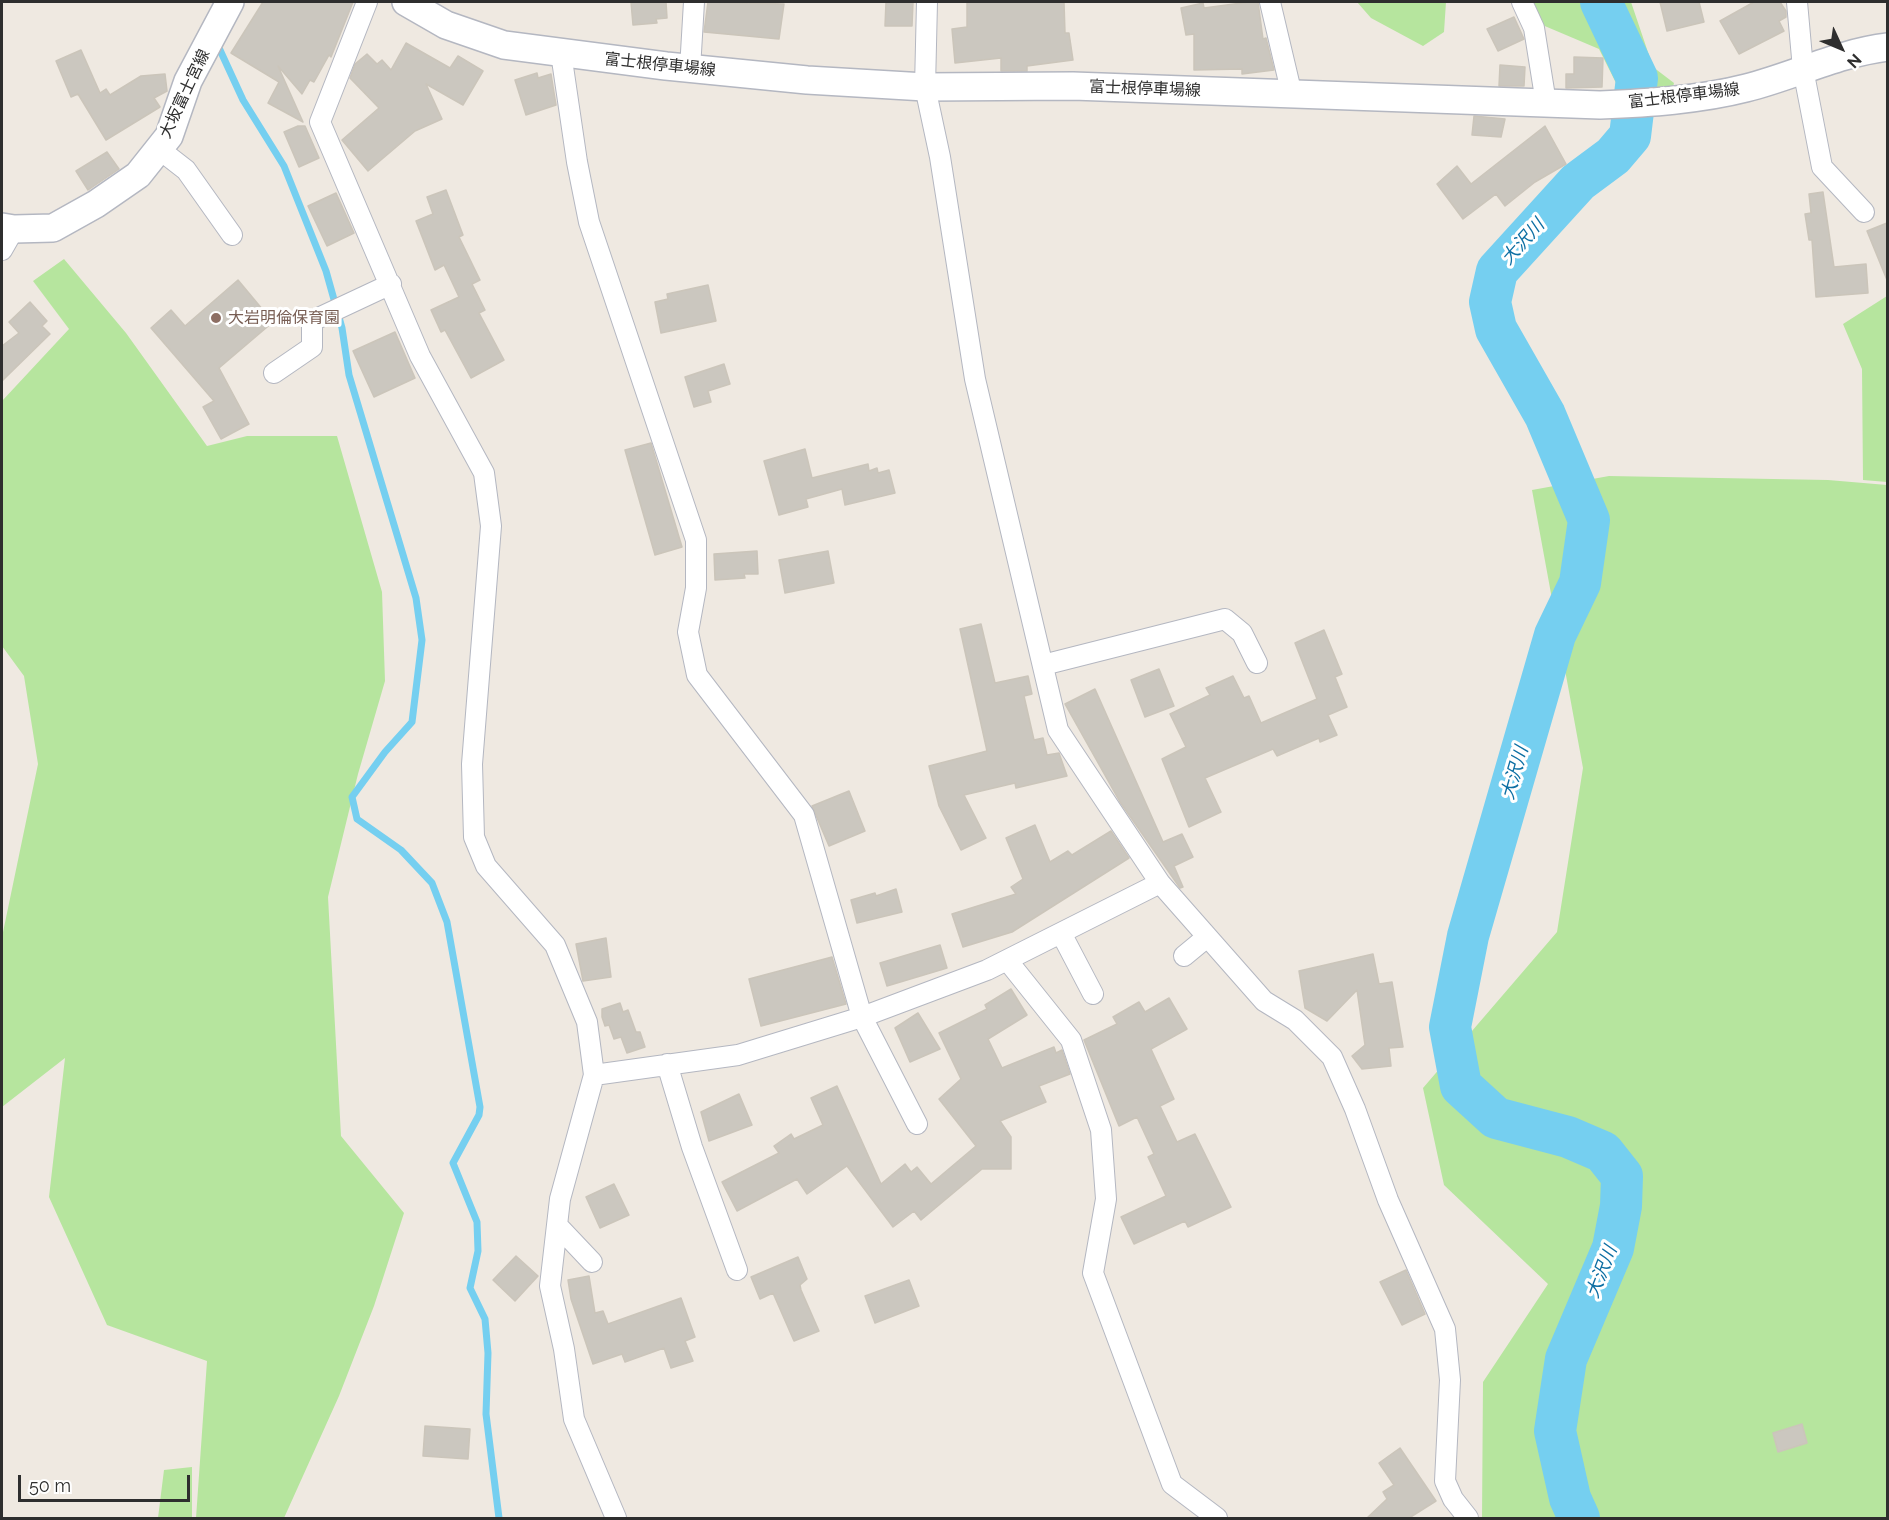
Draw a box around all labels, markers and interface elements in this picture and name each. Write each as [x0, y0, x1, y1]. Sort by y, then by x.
north arrow [1811, 18, 1871, 78]
street label: 大坂富士宮線 [156, 46, 214, 142]
street label: 富士根停車場線 [603, 50, 717, 80]
text: N [1843, 50, 1865, 72]
street label: 富士根停車場線 [1089, 77, 1201, 101]
street label: 富士根停車場線 [1627, 80, 1741, 112]
water label: 大沢川 [1497, 215, 1549, 269]
place label: 大岩明倫保育園 [228, 308, 340, 328]
marker: 大岩明倫保育園 [209, 311, 223, 325]
water label: 大沢川 [1497, 744, 1533, 802]
water label: 大沢川 [1582, 1243, 1622, 1301]
scale bar [21, 1463, 194, 1501]
text: 50 m [29, 1475, 71, 1496]

